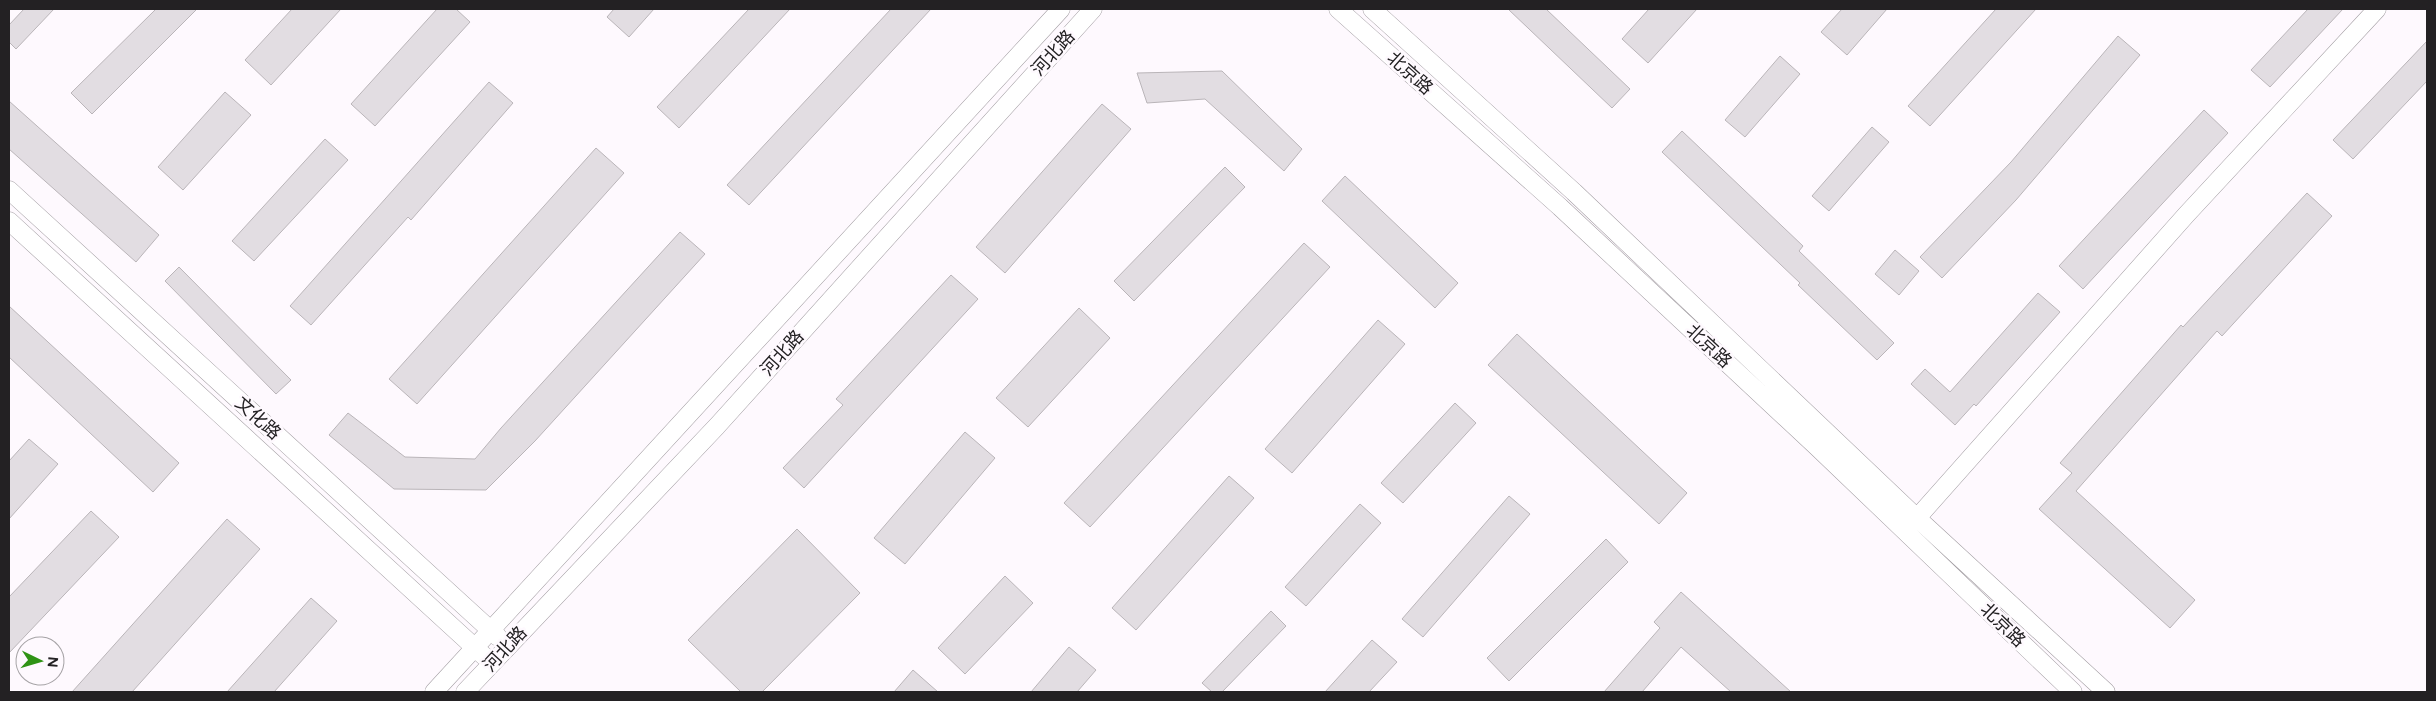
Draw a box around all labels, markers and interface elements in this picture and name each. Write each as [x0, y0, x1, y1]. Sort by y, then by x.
street label: 河北路 [1027, 26, 1079, 80]
street label: 北京路 [1383, 47, 1437, 99]
street label: 北京路 [1682, 320, 1736, 372]
street label: 河北路 [756, 326, 808, 380]
street label: 文化路 [231, 392, 285, 444]
street label: 北京路 [1976, 598, 2030, 652]
street label: 河北路 [479, 622, 531, 676]
north arrow [15, 636, 65, 686]
text: N [44, 656, 61, 668]

